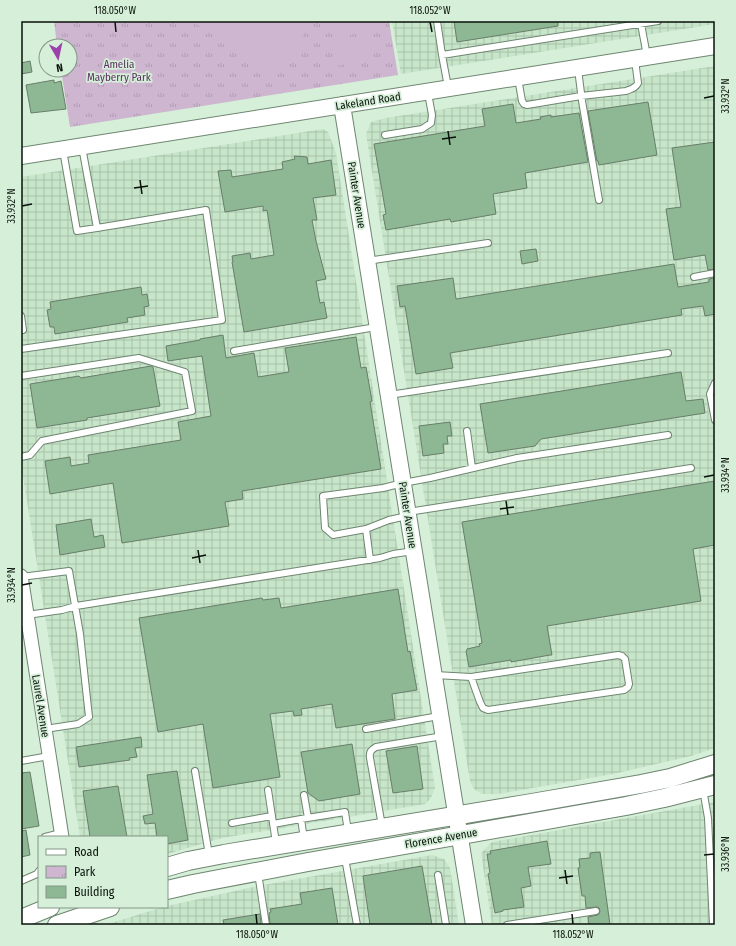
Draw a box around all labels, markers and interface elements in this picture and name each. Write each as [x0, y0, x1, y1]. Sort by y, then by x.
text: 118.050°W [94, 5, 136, 17]
text: 118.052°W [410, 5, 451, 17]
north arrow [38, 38, 78, 78]
park label: Amelia Mayberry Park [87, 58, 152, 84]
text: N [55, 60, 64, 74]
text: 33.932°N [720, 78, 732, 114]
street label: Lakeland Road [334, 90, 402, 113]
street label: Painter Avenue [345, 161, 368, 229]
text: 33.932°N [6, 188, 18, 224]
text: 33.934°N [720, 457, 732, 493]
street label: Painter Avenue [396, 481, 419, 549]
text: 33.934°N [6, 567, 18, 603]
street label: Laurel Avenue [29, 674, 52, 738]
street label: Florence Avenue [404, 826, 478, 851]
legend [38, 836, 168, 908]
text: 33.936°N [720, 836, 732, 872]
text: Road [74, 845, 99, 859]
text: Park [74, 865, 96, 879]
text: Building [74, 885, 115, 899]
text: 118.050°W [236, 929, 278, 941]
text: 118.052°W [553, 929, 594, 941]

